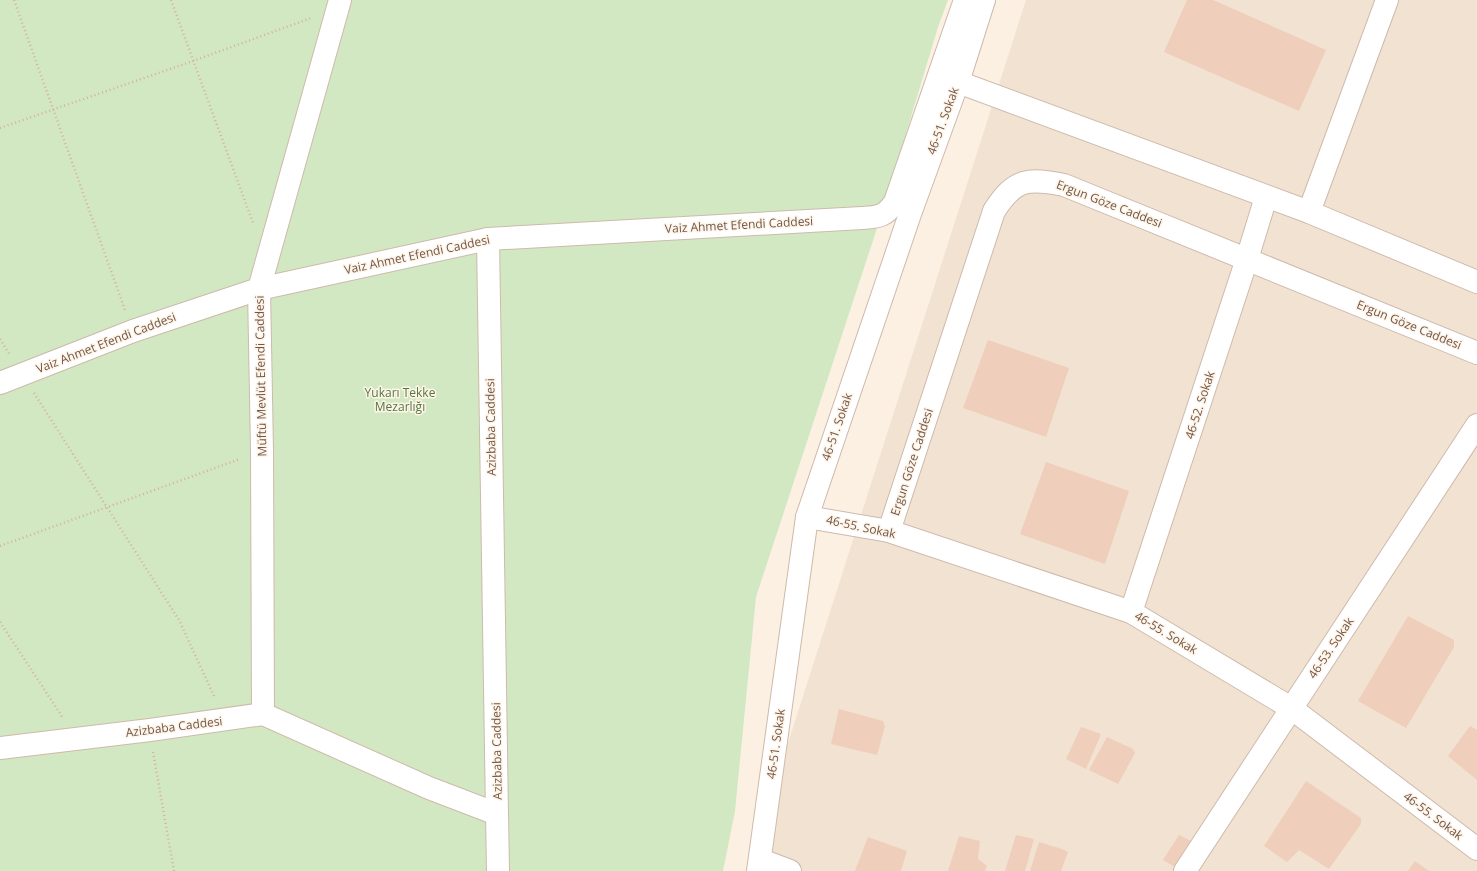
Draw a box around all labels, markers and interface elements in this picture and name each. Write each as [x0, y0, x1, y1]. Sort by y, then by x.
street label: 46-51. Sokak [922, 84, 963, 157]
street label: Ergun Göze Caddesi [1054, 176, 1164, 231]
street label: Vaiz Ahmet Efendi Caddesi [664, 212, 814, 237]
street label: Vaiz Ahmet Efendi Caddesi [343, 231, 491, 278]
street label: Müftü Mevlüt Efendi Caddesi [251, 295, 270, 457]
street label: Ergun Göze Caddesi [1354, 296, 1464, 353]
street label: Vaiz Ahmet Efendi Caddesi [33, 308, 178, 377]
street label: 46-52. Sokak [1181, 368, 1219, 441]
street label: Azizbaba Caddesi [481, 378, 500, 476]
park label: Yukarı Tekke Mezarlığı [365, 384, 436, 415]
street label: 46-51. Sokak [817, 390, 856, 463]
street label: Ergun Göze Caddesi [886, 406, 937, 518]
street label: 46-55. Sokak [825, 511, 898, 542]
street label: 46-55. Sokak [1132, 607, 1202, 658]
street label: 46-53. Sokak [1304, 613, 1358, 682]
street label: Azizbaba Caddesi [487, 702, 506, 800]
street label: 46-51. Sokak [762, 707, 789, 780]
street label: Azizbaba Caddesi [125, 712, 223, 741]
street label: 46-55. Sokak [1400, 788, 1467, 844]

